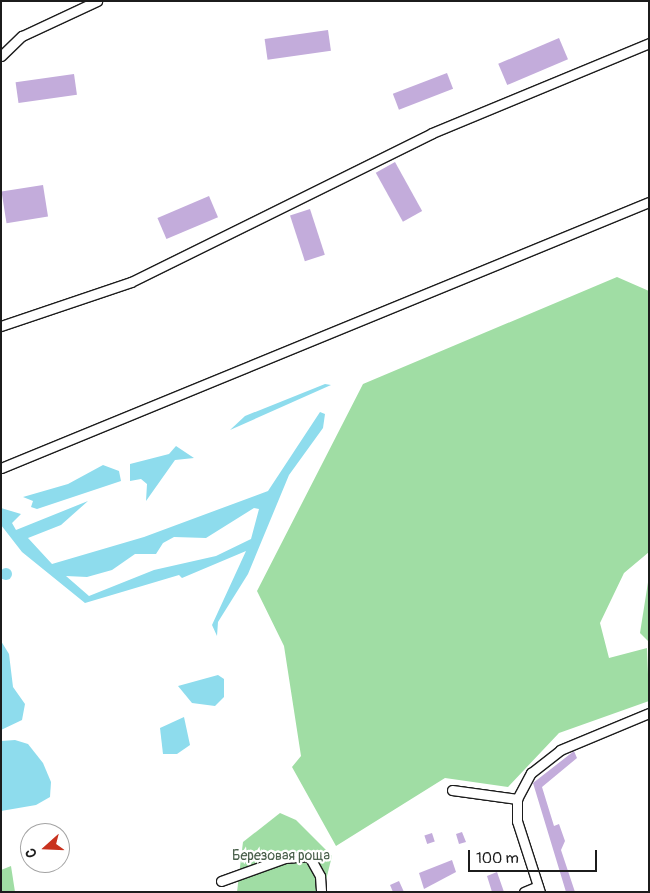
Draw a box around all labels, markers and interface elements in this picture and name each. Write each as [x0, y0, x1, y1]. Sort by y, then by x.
north arrow [20, 823, 70, 873]
scale bar [470, 840, 599, 872]
text: С [22, 846, 41, 860]
park label: Березовая роща [232, 848, 330, 864]
text: 100 m [476, 849, 519, 868]

